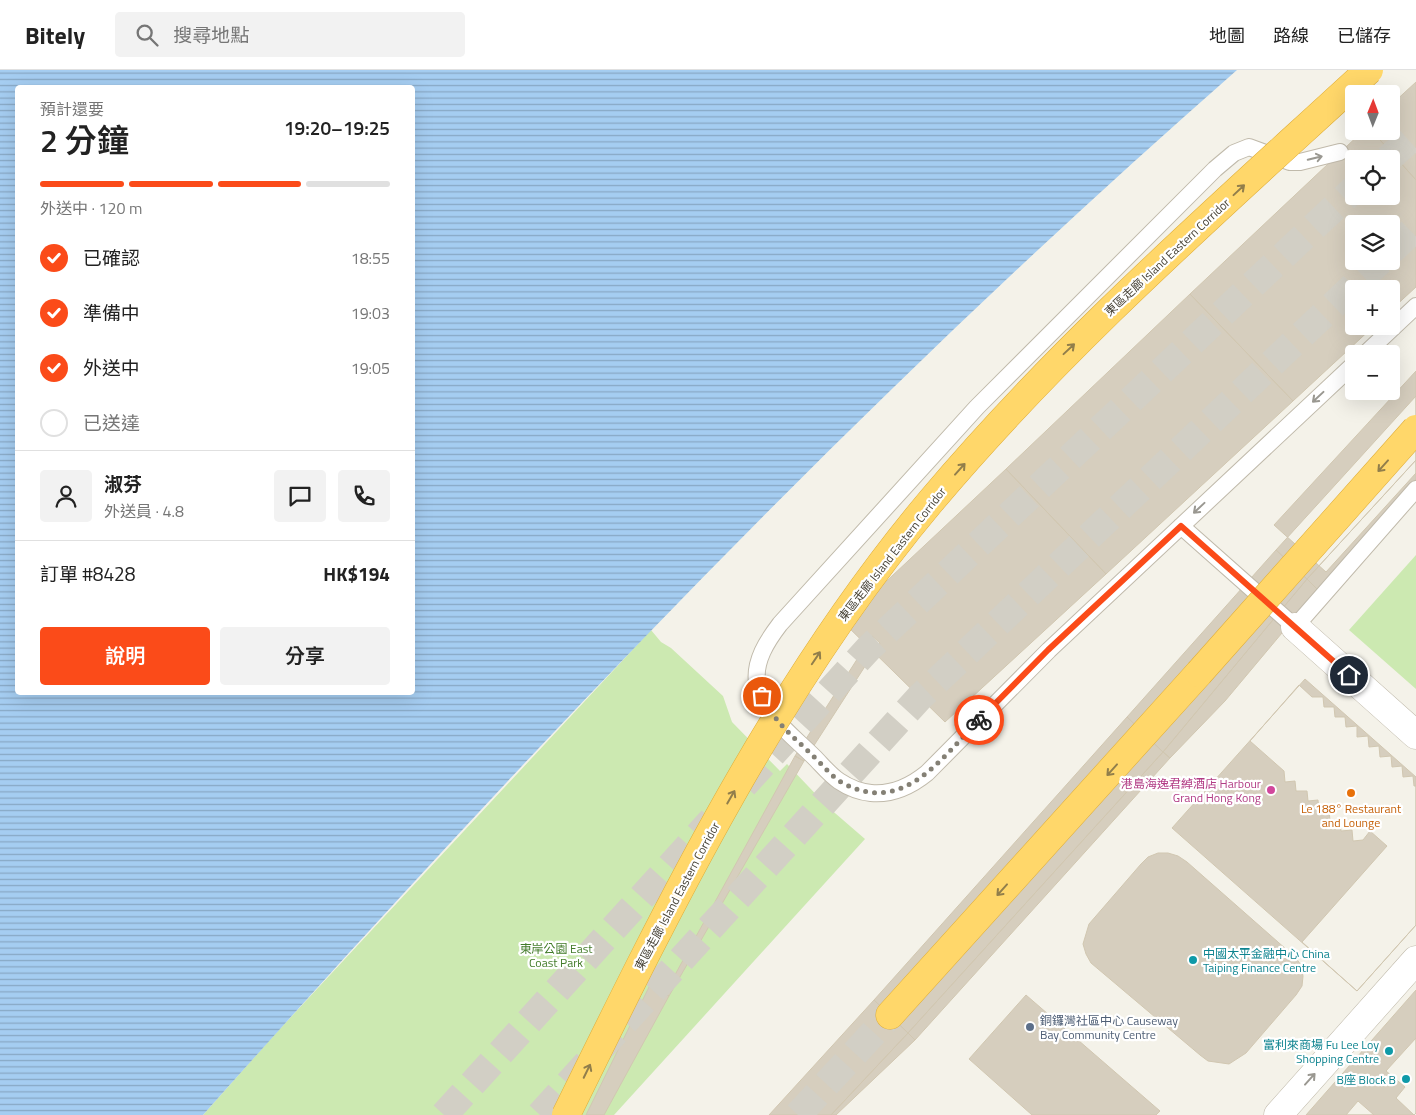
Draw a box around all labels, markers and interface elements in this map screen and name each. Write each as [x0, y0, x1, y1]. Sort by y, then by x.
search box [115, 12, 465, 57]
text: Bitely [25, 17, 85, 53]
text: 搜尋地點 [173, 20, 249, 49]
icon: search [133, 21, 161, 49]
text: 地圖 [1209, 22, 1245, 49]
text: 路線 [1273, 22, 1309, 49]
text: 已儲存 [1337, 22, 1391, 49]
north arrow [1345, 85, 1400, 140]
map controls [1345, 85, 1400, 400]
text: 預計還要 [40, 97, 104, 121]
text: 19:20–19:25 [284, 113, 390, 142]
text: 2 分鐘 [40, 116, 129, 164]
button: locate [1345, 150, 1400, 205]
one-way arrow [1307, 153, 1323, 162]
one-way arrow [1233, 184, 1245, 196]
street label: 東區走廊 Island Eastern Corridor [1100, 194, 1234, 320]
text: 外送中 · 120 m [40, 196, 142, 220]
button: layers [1345, 215, 1400, 270]
text: 已確認 [83, 243, 140, 272]
icon: check [40, 244, 68, 272]
text: 18:55 [351, 246, 390, 270]
button: + [1345, 280, 1400, 335]
text: 準備中 [83, 298, 140, 327]
icon: check [40, 299, 68, 327]
text: 19:03 [351, 301, 390, 325]
one-way arrow [1063, 343, 1076, 355]
button: − [1345, 345, 1400, 400]
text: 外送中 [83, 353, 140, 382]
icon: check [40, 354, 68, 382]
text: 19:05 [351, 356, 390, 380]
one-way arrow [1312, 391, 1325, 403]
text: 已送達 [83, 408, 140, 437]
one-way arrow [1378, 459, 1389, 472]
one-way arrow [954, 462, 966, 475]
text: 淑芬 [104, 469, 142, 498]
button: person [40, 470, 92, 522]
button: chat [274, 470, 326, 522]
button: phone [338, 470, 390, 522]
street label: 東區走廊 Island Eastern Corridor [834, 483, 950, 625]
text: 外送員 · 4.8 [104, 499, 184, 523]
one-way arrow [1193, 502, 1206, 514]
text: 訂單 #8428 [40, 559, 135, 588]
text: HK$194 [323, 559, 390, 588]
button: 說明 [40, 627, 210, 685]
button: 分享 [220, 627, 390, 685]
one-way arrow [811, 651, 821, 665]
pin [1328, 654, 1370, 696]
icon: home [1335, 661, 1363, 689]
pin [741, 675, 783, 717]
icon: bag [748, 682, 776, 710]
courier [954, 695, 1004, 745]
icon: bike [965, 706, 993, 734]
one-way arrow [1106, 764, 1118, 777]
place label: 港島海逸君綽酒店 Harbour Grand Hong Kong [1121, 774, 1261, 807]
marker: 港島海逸君綽酒店 Harbour Grand Hong Kong [1265, 784, 1277, 796]
marker: Le 188° Restaurant and Lounge [1345, 787, 1357, 799]
one-way arrow [727, 791, 737, 805]
place label: Le 188° Restaurant and Lounge [1301, 799, 1402, 832]
street label: 東區走廊 Island Eastern Corridor [630, 818, 724, 974]
one-way arrow [996, 884, 1008, 897]
park label: 東岸公園 East Coast Park [519, 939, 593, 972]
place label: 中國太平金融中心 China Taiping Finance Centre [1203, 944, 1330, 977]
marker: 中國太平金融中心 China Taiping Finance Centre [1187, 954, 1199, 966]
place label: 銅鑼灣社區中心 Causeway Bay Community Centre [1040, 1011, 1178, 1044]
marker: 銅鑼灣社區中心 Causeway Bay Community Centre [1024, 1021, 1036, 1033]
place label: 富利來商場 Fu Lee Loy Shopping Centre [1263, 1035, 1379, 1068]
marker: 富利來商場 Fu Lee Loy Shopping Centre [1383, 1045, 1395, 1057]
one-way arrow [583, 1064, 592, 1079]
place label: B座 Block B [1336, 1070, 1396, 1089]
one-way arrow [1305, 1072, 1316, 1085]
marker: B座 Block B [1400, 1073, 1412, 1085]

